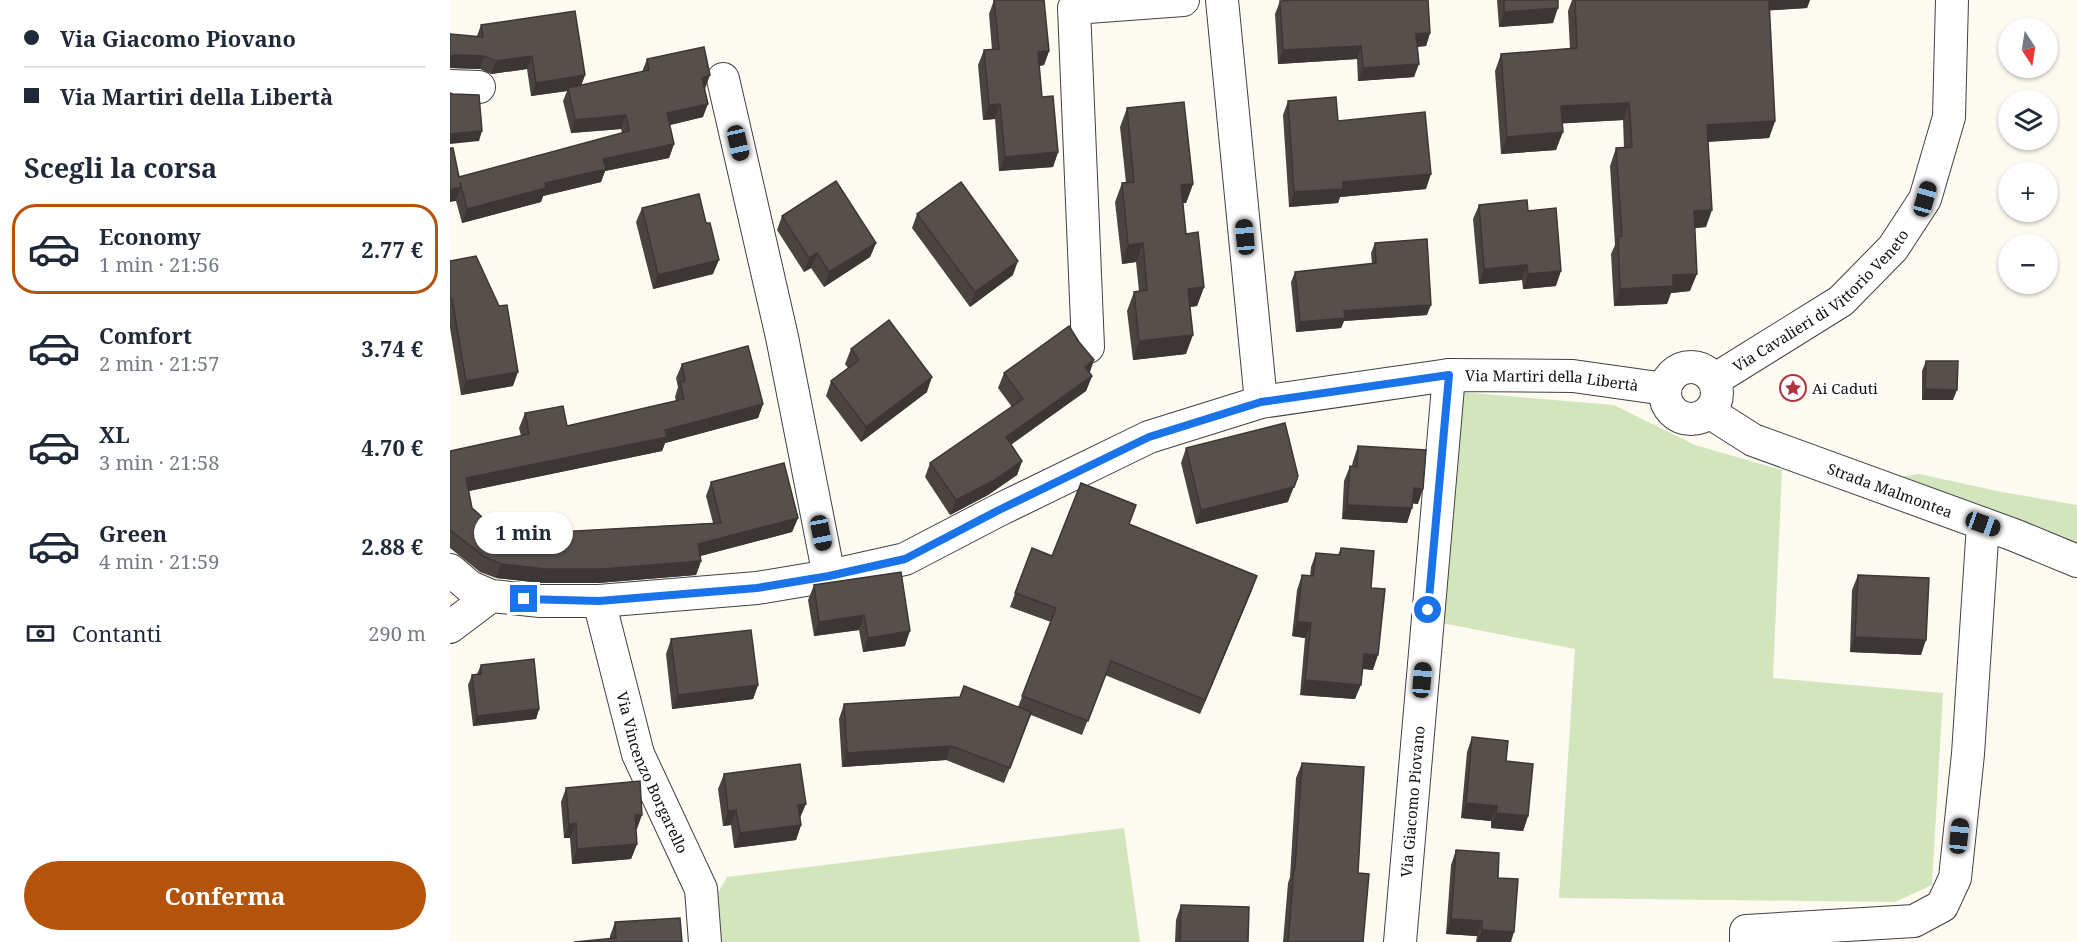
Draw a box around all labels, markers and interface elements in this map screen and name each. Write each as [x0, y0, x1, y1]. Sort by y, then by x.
north arrow [1998, 18, 2058, 78]
map controls [1998, 18, 2058, 294]
text: Via Giacomo Piovano [60, 23, 296, 53]
text: Via Martiri della Libertà [60, 81, 333, 111]
button: layers [1998, 90, 2058, 150]
car [725, 123, 751, 163]
text: Scegli la corsa [24, 149, 217, 186]
button: + [1998, 162, 2058, 222]
car [1911, 179, 1939, 219]
car [1234, 218, 1256, 256]
text: Economy [99, 221, 201, 251]
icon: car [27, 222, 81, 276]
street label: Via Cavalieri di Vittorio Veneto [1729, 225, 1913, 376]
text: 2.77 € [361, 234, 423, 264]
button: − [1998, 234, 2058, 294]
text: 1 min · 21:56 [99, 251, 219, 278]
text: Comfort [99, 320, 192, 350]
icon: car [27, 321, 81, 375]
text: 3.74 € [361, 333, 423, 363]
text: 2 min · 21:57 [99, 350, 219, 377]
street label: Via Martiri della Libertà [1465, 365, 1640, 395]
place icon: Ai Caduti [1778, 373, 1808, 403]
place label: Ai Caduti [1812, 378, 1878, 398]
text: XL [99, 419, 130, 449]
icon: car [27, 420, 81, 474]
text: 4.70 € [361, 432, 423, 462]
text: 3 min · 21:58 [99, 449, 219, 476]
street label: Strada Malmontea [1825, 458, 1955, 522]
car [1963, 509, 2003, 539]
callout: 1 min [475, 512, 574, 554]
car [809, 514, 833, 552]
text: Green [99, 518, 167, 548]
icon: car [27, 519, 81, 573]
text: 1 min [495, 519, 552, 546]
text: 2.88 € [361, 531, 423, 561]
text: 4 min · 21:59 [99, 548, 219, 575]
route end [510, 585, 537, 612]
route start [1414, 596, 1441, 623]
icon: cash [24, 617, 57, 650]
text: Contanti [72, 618, 162, 648]
text: 290 m [368, 620, 426, 647]
car [1411, 661, 1433, 699]
street label: Via Vincenzo Borgarello [612, 689, 693, 856]
street label: Via Giacomo Piovano [1396, 725, 1429, 878]
car [1948, 817, 1970, 855]
button: Conferma [24, 861, 426, 930]

